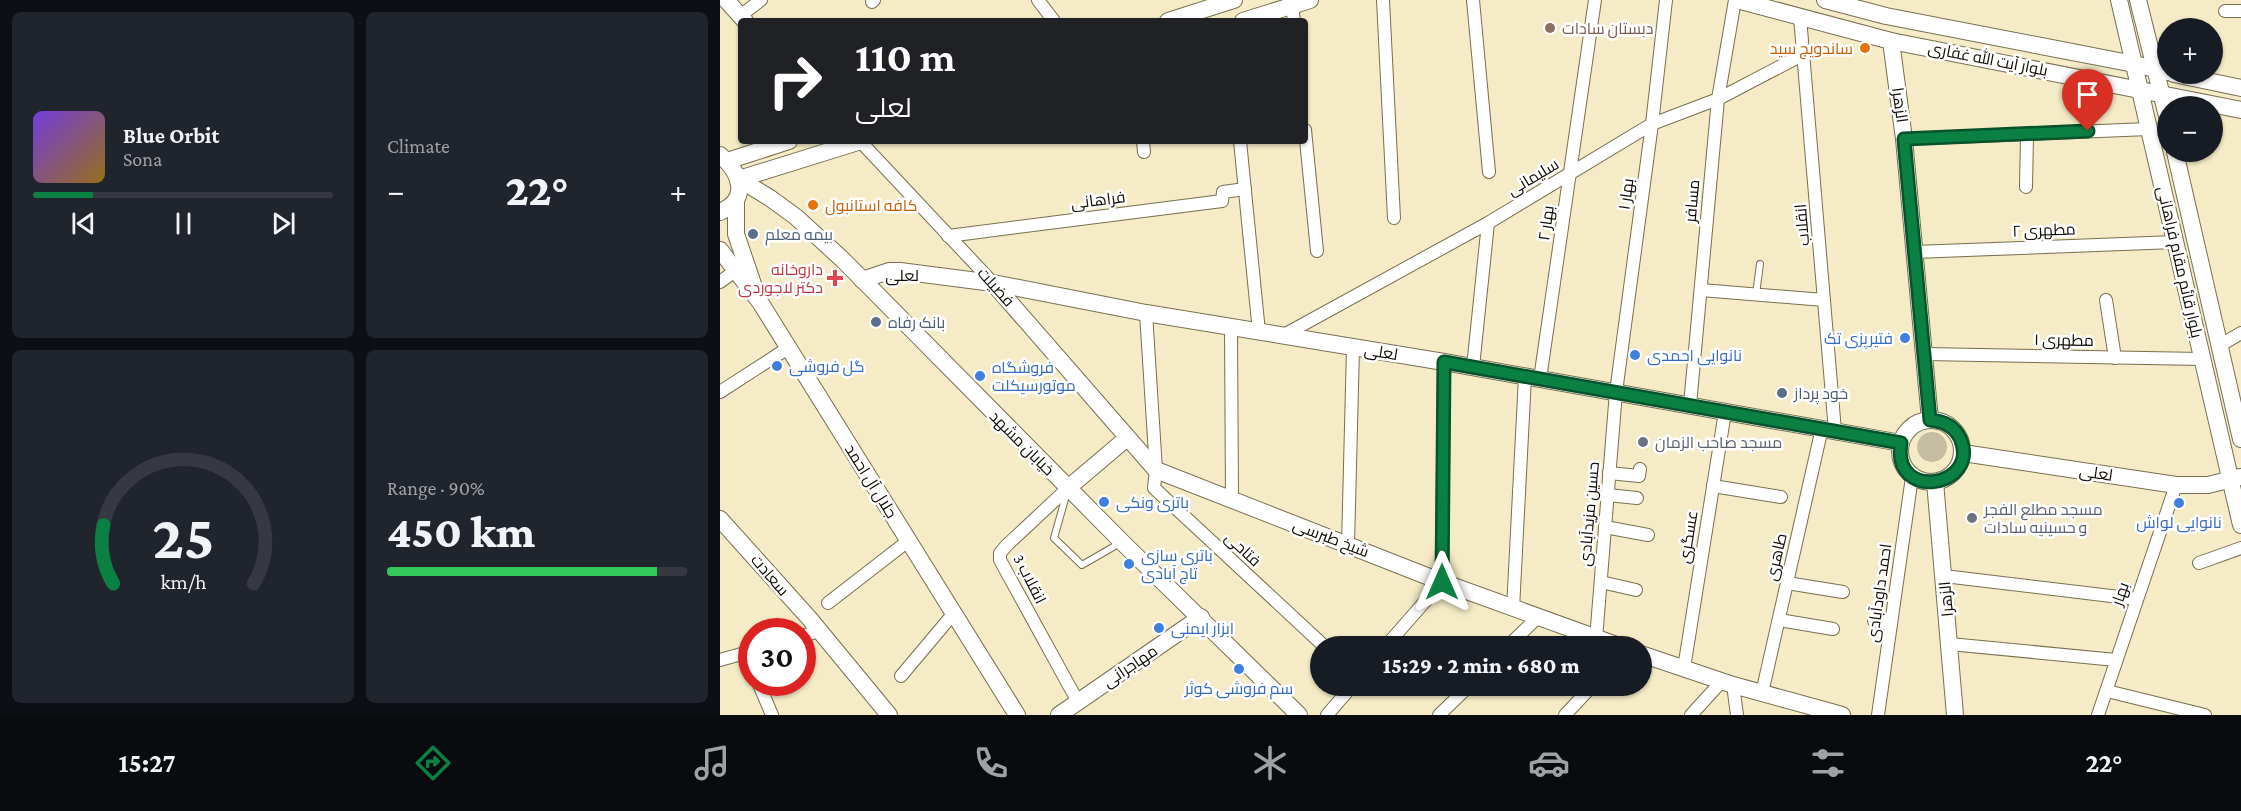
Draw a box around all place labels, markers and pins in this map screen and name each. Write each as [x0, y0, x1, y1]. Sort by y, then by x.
place label: دبستان سادات [1562, 20, 1653, 39]
marker: دبستان سادات [1543, 21, 1557, 35]
place label: ساندویچ سید [1770, 40, 1853, 60]
marker: ساندویچ سید [1858, 41, 1872, 55]
pin [2062, 69, 2113, 131]
place label: کافه استانبول [825, 197, 918, 216]
marker: کافه استانبول [806, 198, 820, 212]
place label: بیمه معلم [765, 226, 833, 246]
marker: بیمه معلم [746, 227, 760, 241]
place label: داروخانه دکتر لاجوردی [738, 261, 823, 298]
marker: داروخانه دکتر لاجوردی [828, 271, 842, 285]
place label: بانک رفاه [888, 314, 945, 332]
marker: بانک رفاه [869, 315, 883, 329]
place label: فتیرپزی تک [1824, 330, 1893, 350]
marker: فتیرپزی تک [1898, 331, 1912, 345]
place label: نانوایی احمدی [1647, 347, 1742, 366]
marker: نانوایی احمدی [1628, 348, 1642, 362]
place label: گل فروشی [789, 358, 865, 377]
marker: گل فروشی [770, 359, 784, 373]
place label: فروشگاه موتورسیکلت [992, 359, 1076, 395]
marker: فروشگاه موتورسیکلت [973, 369, 987, 383]
place label: خود پرداز [1793, 385, 1848, 405]
marker: خود پرداز [1775, 386, 1789, 400]
place label: مسجد صاحب الزمان [1655, 434, 1782, 453]
marker: مسجد صاحب الزمان [1636, 435, 1650, 449]
place label: باتری ونکی [1116, 494, 1189, 513]
marker: باتری ونکی [1097, 495, 1111, 509]
marker: نانوایی لواش [2172, 496, 2186, 510]
place label: مسجد مطلع الفجر و حسینیه سادات [1983, 501, 2103, 537]
marker: مسجد مطلع الفجر و حسینیه سادات [1965, 511, 1979, 525]
place label: نانوایی لواش [2136, 514, 2222, 533]
place label: باتری سازی تاج آبادی [1141, 547, 1213, 585]
marker: باتری سازی تاج آبادی [1122, 557, 1136, 571]
place label: ابزار ایمنی [1171, 620, 1234, 639]
marker: ابزار ایمنی [1152, 621, 1166, 635]
marker: سم فروشی کوثر [1232, 662, 1246, 676]
place label: سم فروشی کوثر [1184, 680, 1293, 700]

